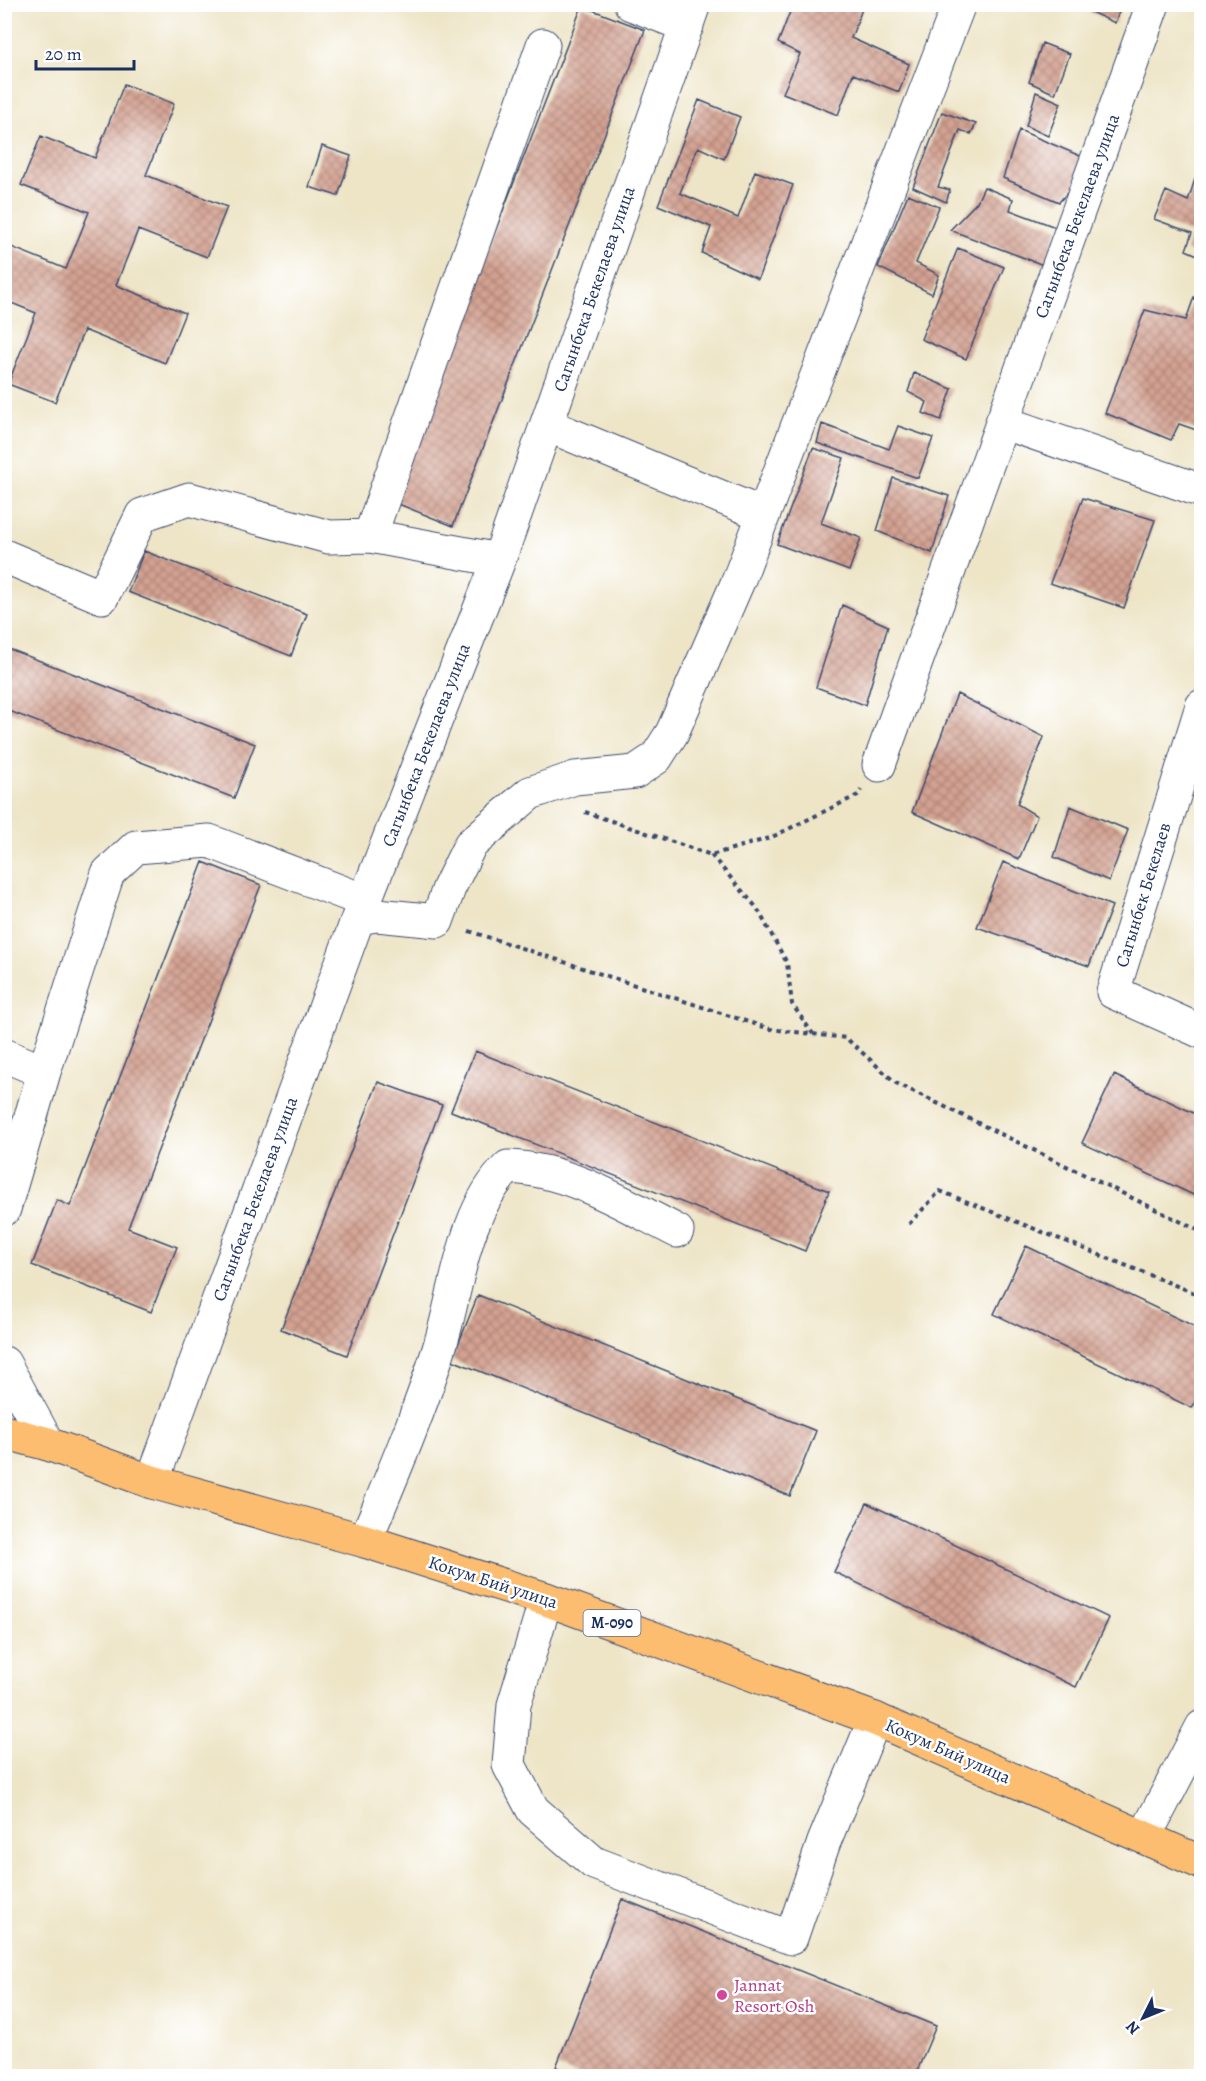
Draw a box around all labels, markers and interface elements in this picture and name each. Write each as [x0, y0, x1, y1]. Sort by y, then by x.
scale bar [36, 33, 134, 71]
text: 20 m [45, 42, 82, 66]
street label: Сагынбека Бекелаева улица [1029, 110, 1125, 322]
street label: Сагынбека Бекелаева улица [547, 182, 641, 395]
street label: Сагынбека Бекелаева улица [376, 639, 476, 850]
street label: Сагынбек Бекелаев [1110, 820, 1176, 970]
street label: Сагынбека Бекелаева улица [207, 1093, 303, 1305]
street label: Кокум Бий улица [425, 1550, 561, 1614]
road number: М-090 [584, 1610, 640, 1636]
street label: Кокум Бий улица [882, 1713, 1015, 1790]
place label: Jannat Resort Osh [734, 1973, 815, 2018]
marker: Jannat Resort Osh [715, 1988, 729, 2002]
north arrow [1113, 1988, 1173, 2048]
text: N [1121, 2016, 1145, 2039]

